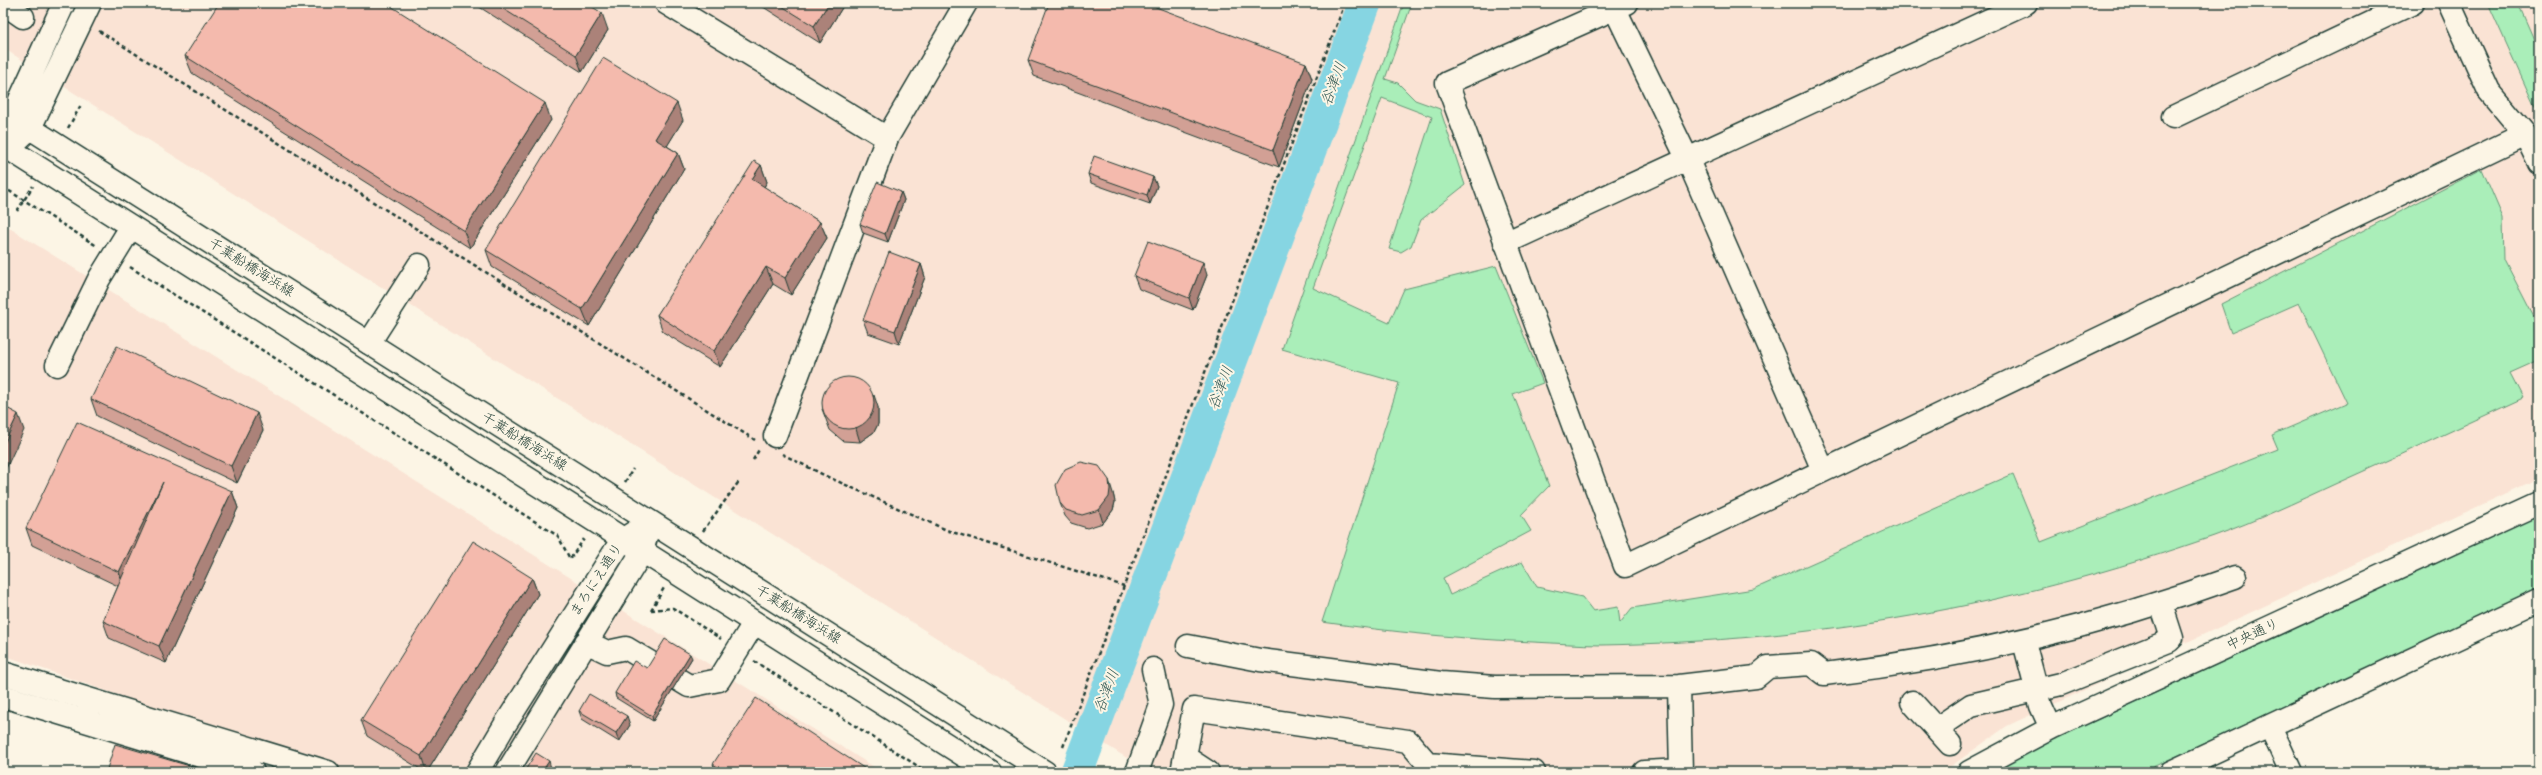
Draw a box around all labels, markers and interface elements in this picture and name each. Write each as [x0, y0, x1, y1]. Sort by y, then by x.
water label: 谷津川 [1316, 59, 1352, 109]
street label: 千葉船橋海浜線 [204, 233, 298, 303]
water label: 谷津川 [1203, 363, 1239, 413]
street label: 千葉船橋海浜線 [477, 407, 571, 477]
street label: まろにえ通り [565, 539, 629, 621]
street label: 千葉船橋海浜線 [751, 580, 845, 650]
street label: 中央通り [2223, 614, 2283, 656]
water label: 谷津川 [1089, 666, 1125, 716]

